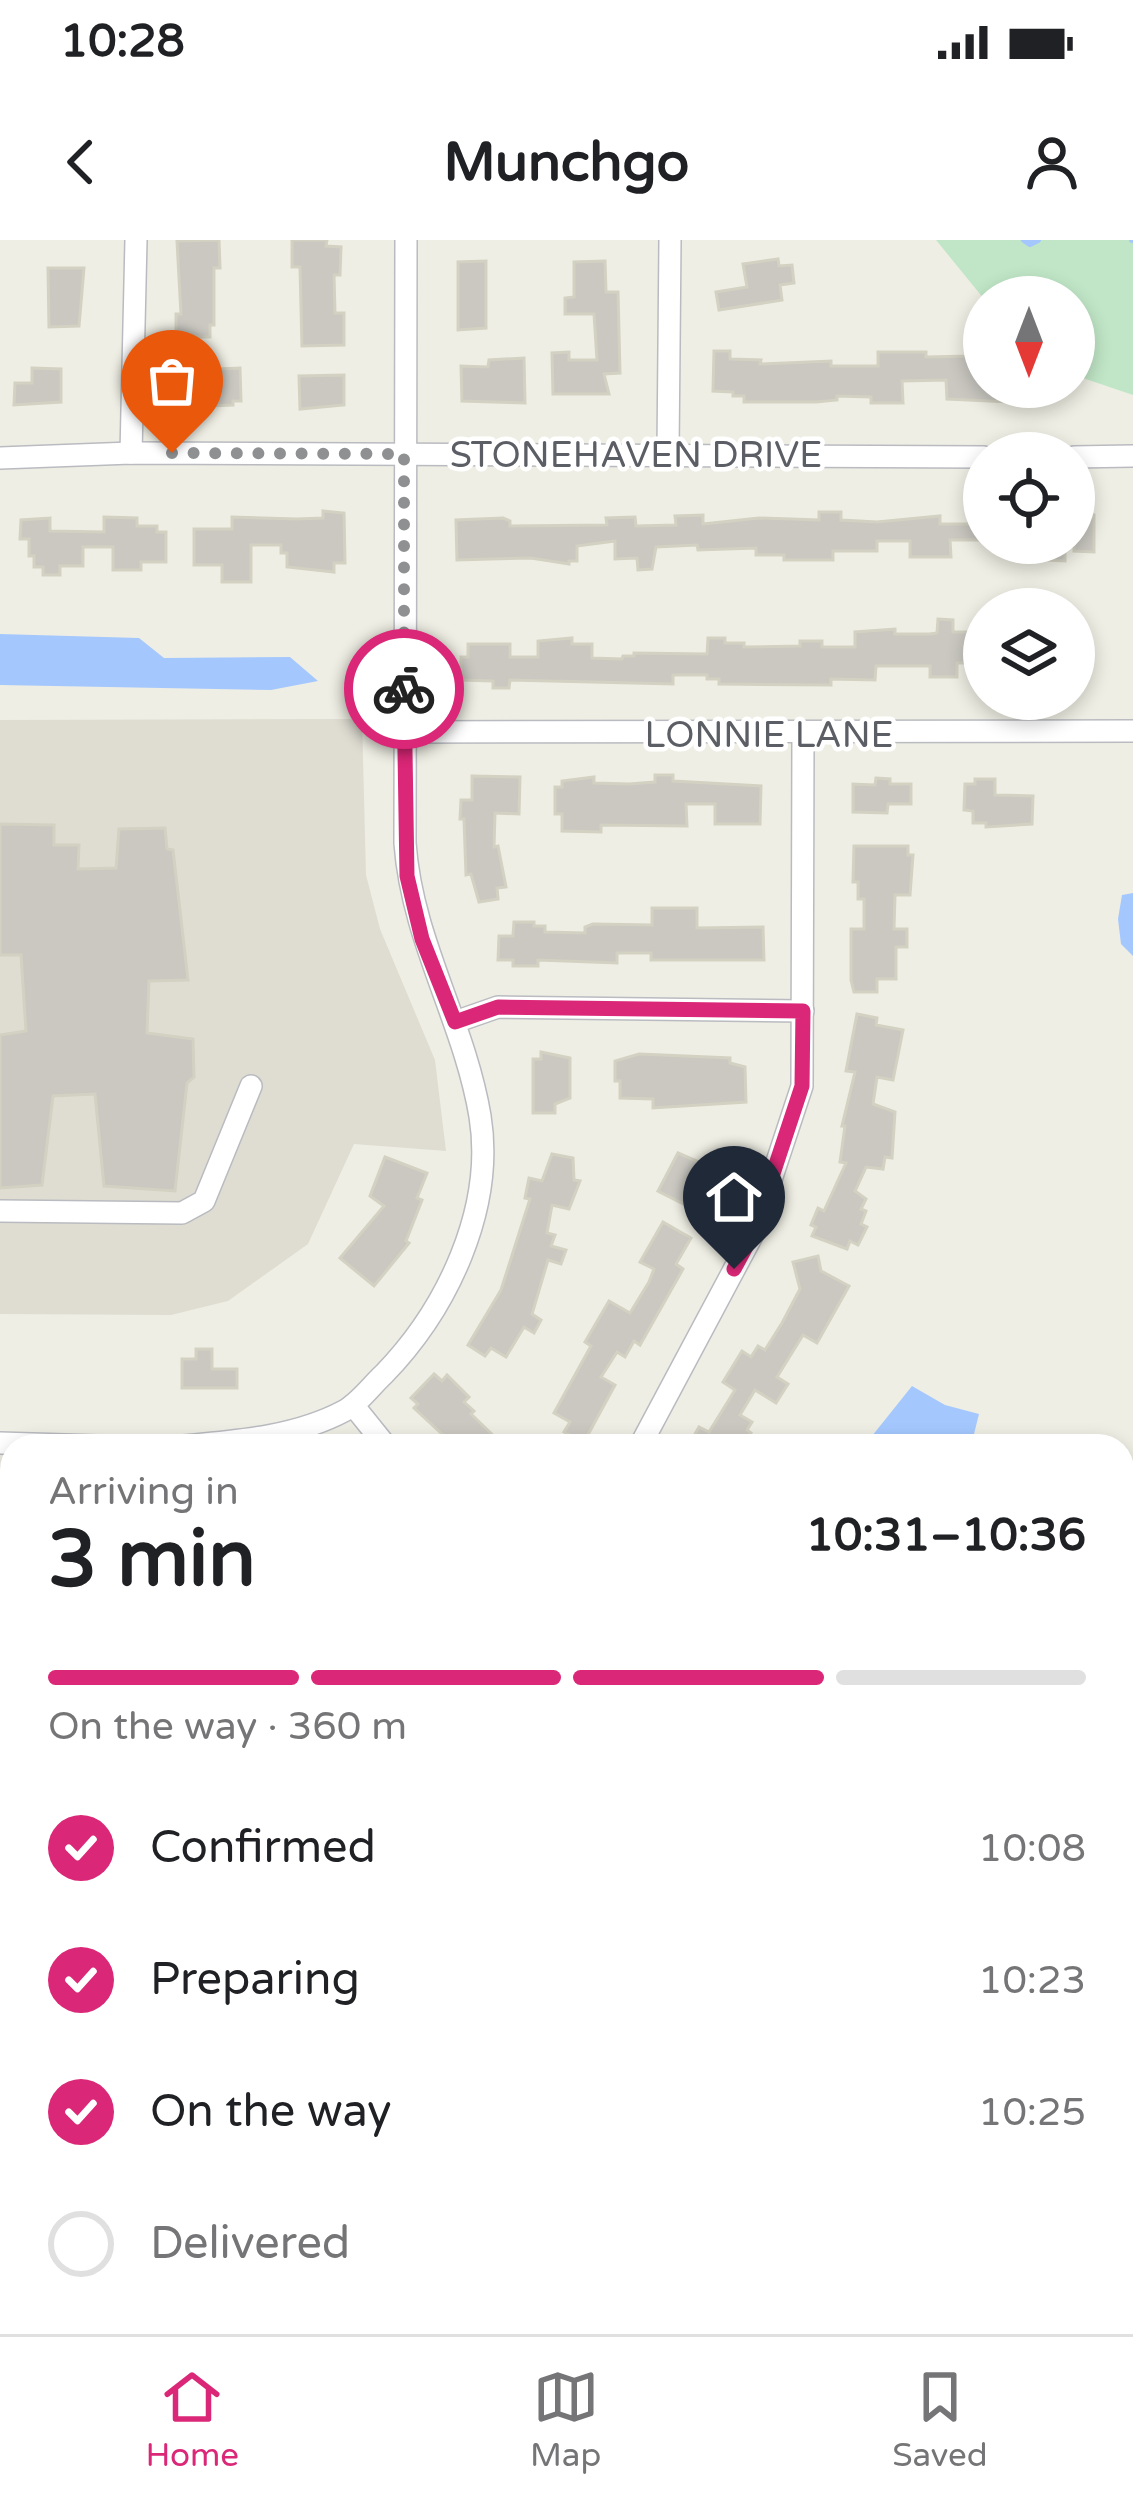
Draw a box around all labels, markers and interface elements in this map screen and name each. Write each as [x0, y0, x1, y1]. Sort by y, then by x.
text: 10:28 [60, 15, 185, 69]
icon: back [48, 129, 114, 195]
icon: person [1019, 129, 1085, 195]
text: Munchgo [444, 130, 689, 195]
north arrow [963, 276, 1095, 408]
map controls [963, 276, 1095, 720]
pin [121, 330, 223, 453]
icon: bag [139, 348, 205, 414]
button: locate [963, 432, 1095, 564]
street label: STONEHAVEN DRIVE [450, 434, 822, 477]
button: layers [963, 588, 1095, 720]
courier [344, 629, 464, 749]
icon: bike [371, 656, 437, 722]
street label: LONNIE LANE [644, 714, 894, 757]
pin [683, 1146, 785, 1269]
icon: home [701, 1164, 767, 1230]
text: Arriving in [48, 1468, 239, 1515]
text: 10:31–10:36 [806, 1509, 1086, 1563]
text: 3 min [48, 1513, 256, 1607]
text: On the way · 360 m [48, 1703, 407, 1750]
icon: check [48, 1815, 114, 1881]
text: Confirmed [150, 1821, 376, 1875]
text: 10:08 [978, 1825, 1086, 1872]
icon: check [48, 1947, 114, 2013]
text: Preparing [150, 1953, 360, 2007]
text: 10:23 [978, 1957, 1086, 2004]
icon: check [48, 2079, 114, 2145]
text: On the way [150, 2085, 391, 2139]
text: 10:25 [978, 2089, 1086, 2136]
text: Delivered [150, 2217, 350, 2271]
tab: Home [145, 2364, 239, 2475]
tab: Map [530, 2364, 601, 2475]
tab: Saved [892, 2364, 988, 2475]

